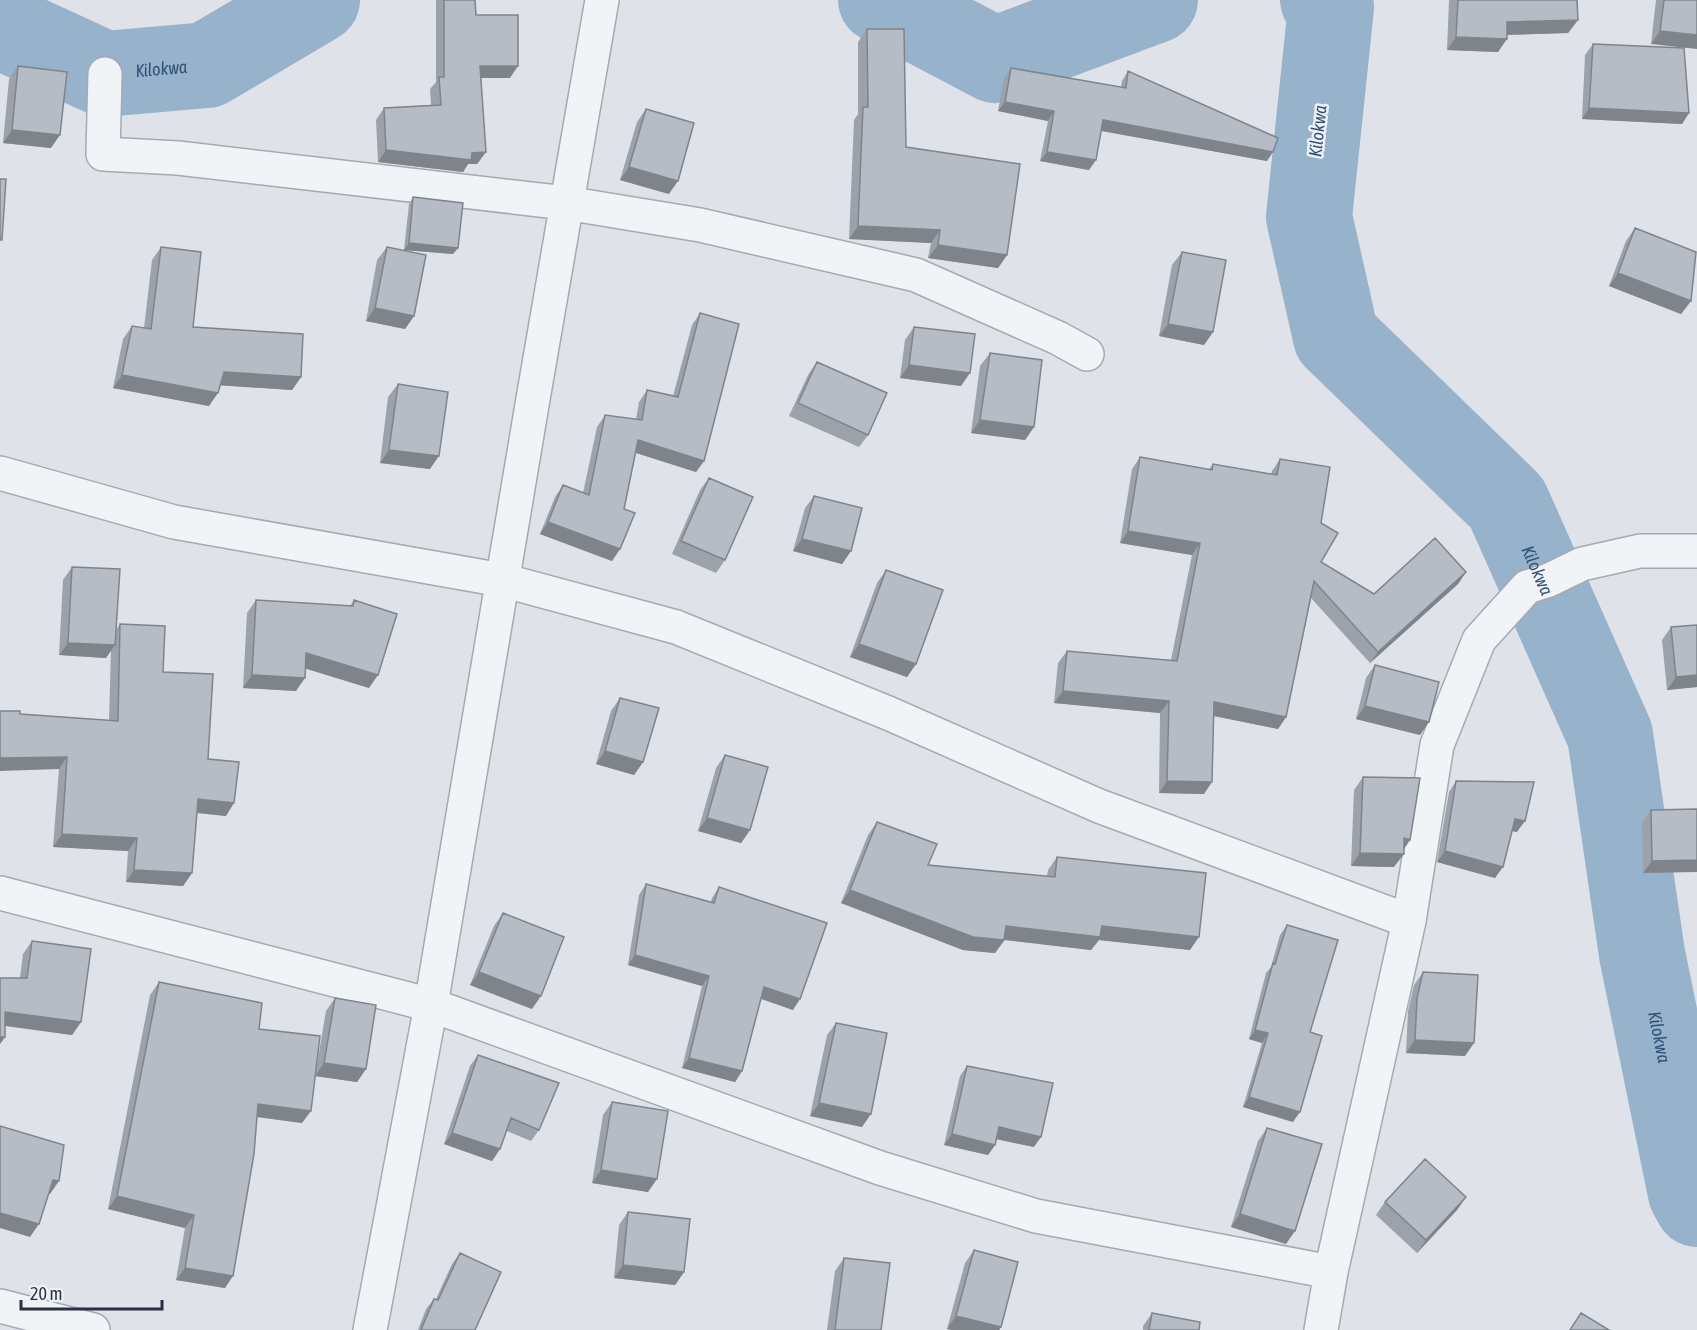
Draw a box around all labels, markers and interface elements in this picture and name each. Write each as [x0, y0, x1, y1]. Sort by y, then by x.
water label: Kilokwa [135, 56, 189, 81]
water label: Kilokwa [1304, 103, 1331, 158]
water label: Kilokwa [1517, 542, 1558, 599]
water label: Kilokwa [1644, 1009, 1675, 1065]
scale bar [21, 1273, 162, 1311]
text: 20 m [30, 1283, 62, 1304]

